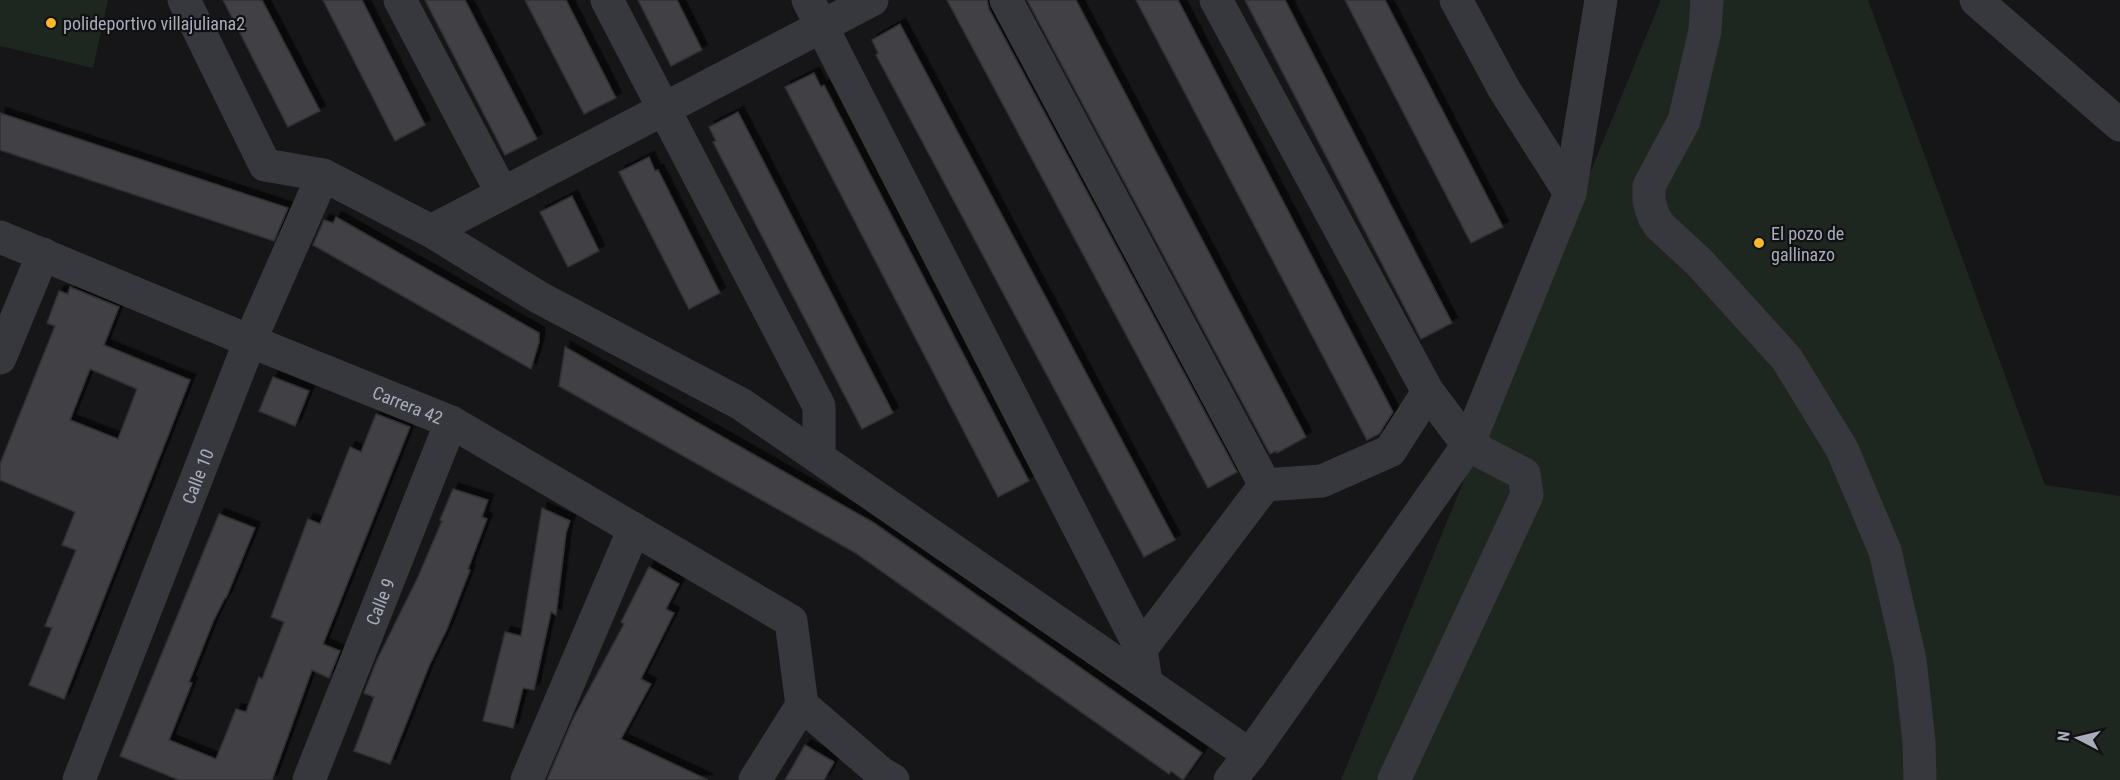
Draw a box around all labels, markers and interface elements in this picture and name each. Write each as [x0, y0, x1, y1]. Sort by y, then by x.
place label: polideportivo villajuliana2 [63, 13, 245, 34]
marker: polideportivo villajuliana2 [44, 16, 58, 30]
place label: El pozo de gallinazo [1771, 223, 1844, 265]
marker: El pozo de gallinazo [1752, 236, 1766, 250]
street label: Carrera 42 [370, 381, 446, 428]
street label: Calle 10 [177, 446, 218, 507]
street label: Calle 9 [361, 575, 399, 628]
north arrow [2048, 708, 2108, 768]
text: N [2054, 730, 2074, 742]

